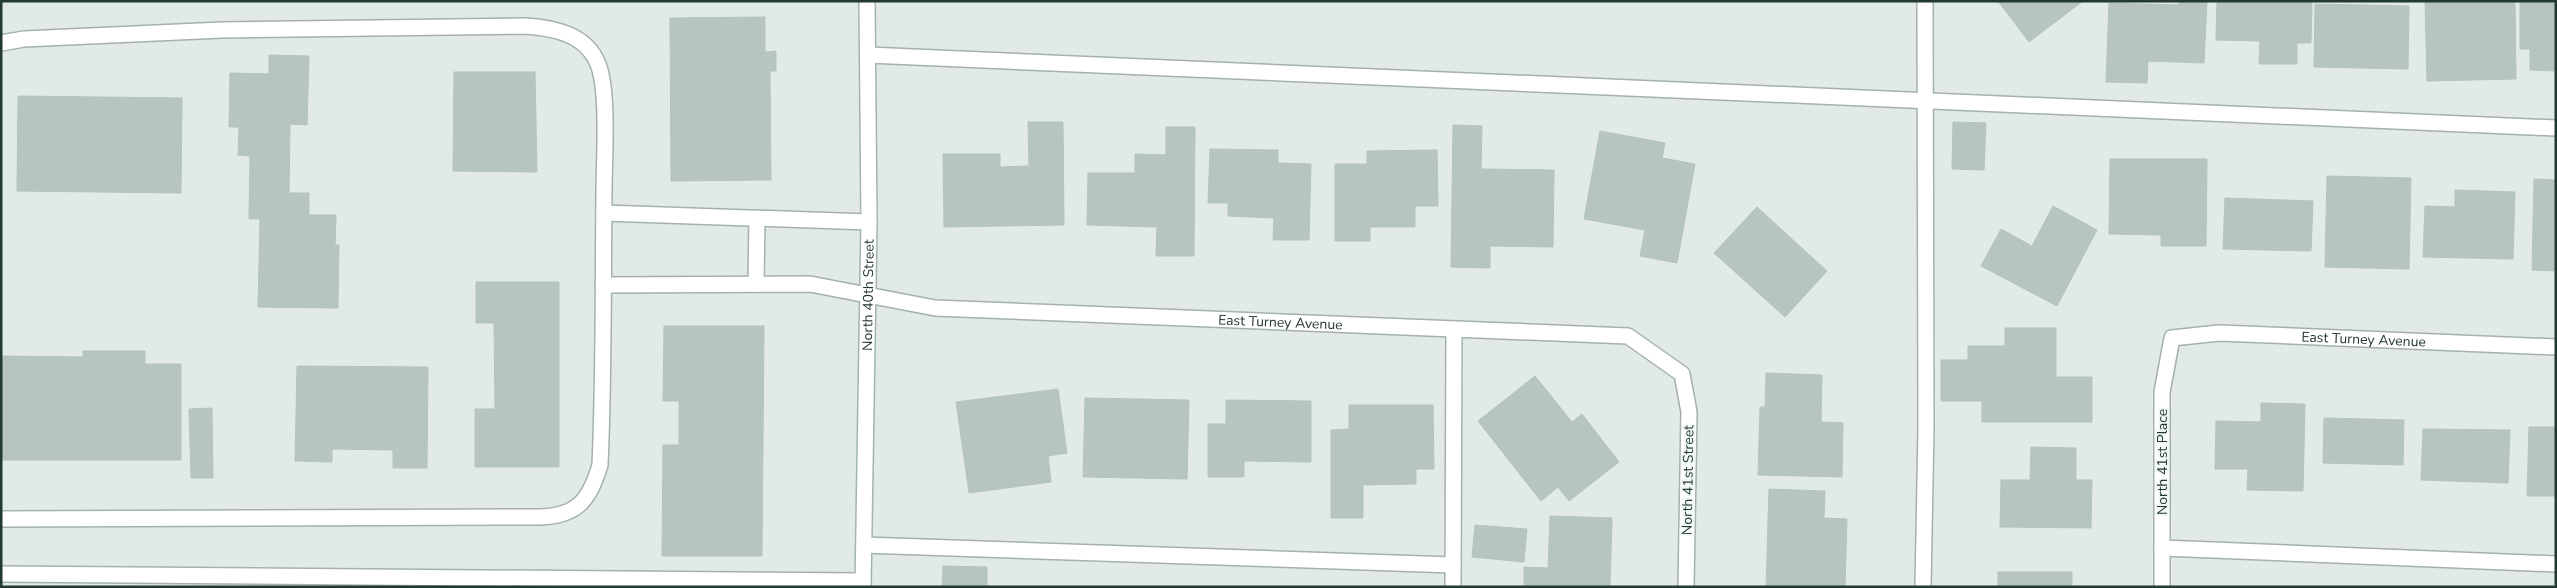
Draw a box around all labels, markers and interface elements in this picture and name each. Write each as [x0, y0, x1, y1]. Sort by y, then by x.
street label: North 40th Street [857, 239, 878, 351]
street label: East Turney Avenue [1218, 310, 1343, 334]
street label: East Turney Avenue [2301, 327, 2426, 351]
street label: North 41st Place [2153, 409, 2172, 515]
street label: North 41st Street [1678, 425, 1698, 535]

